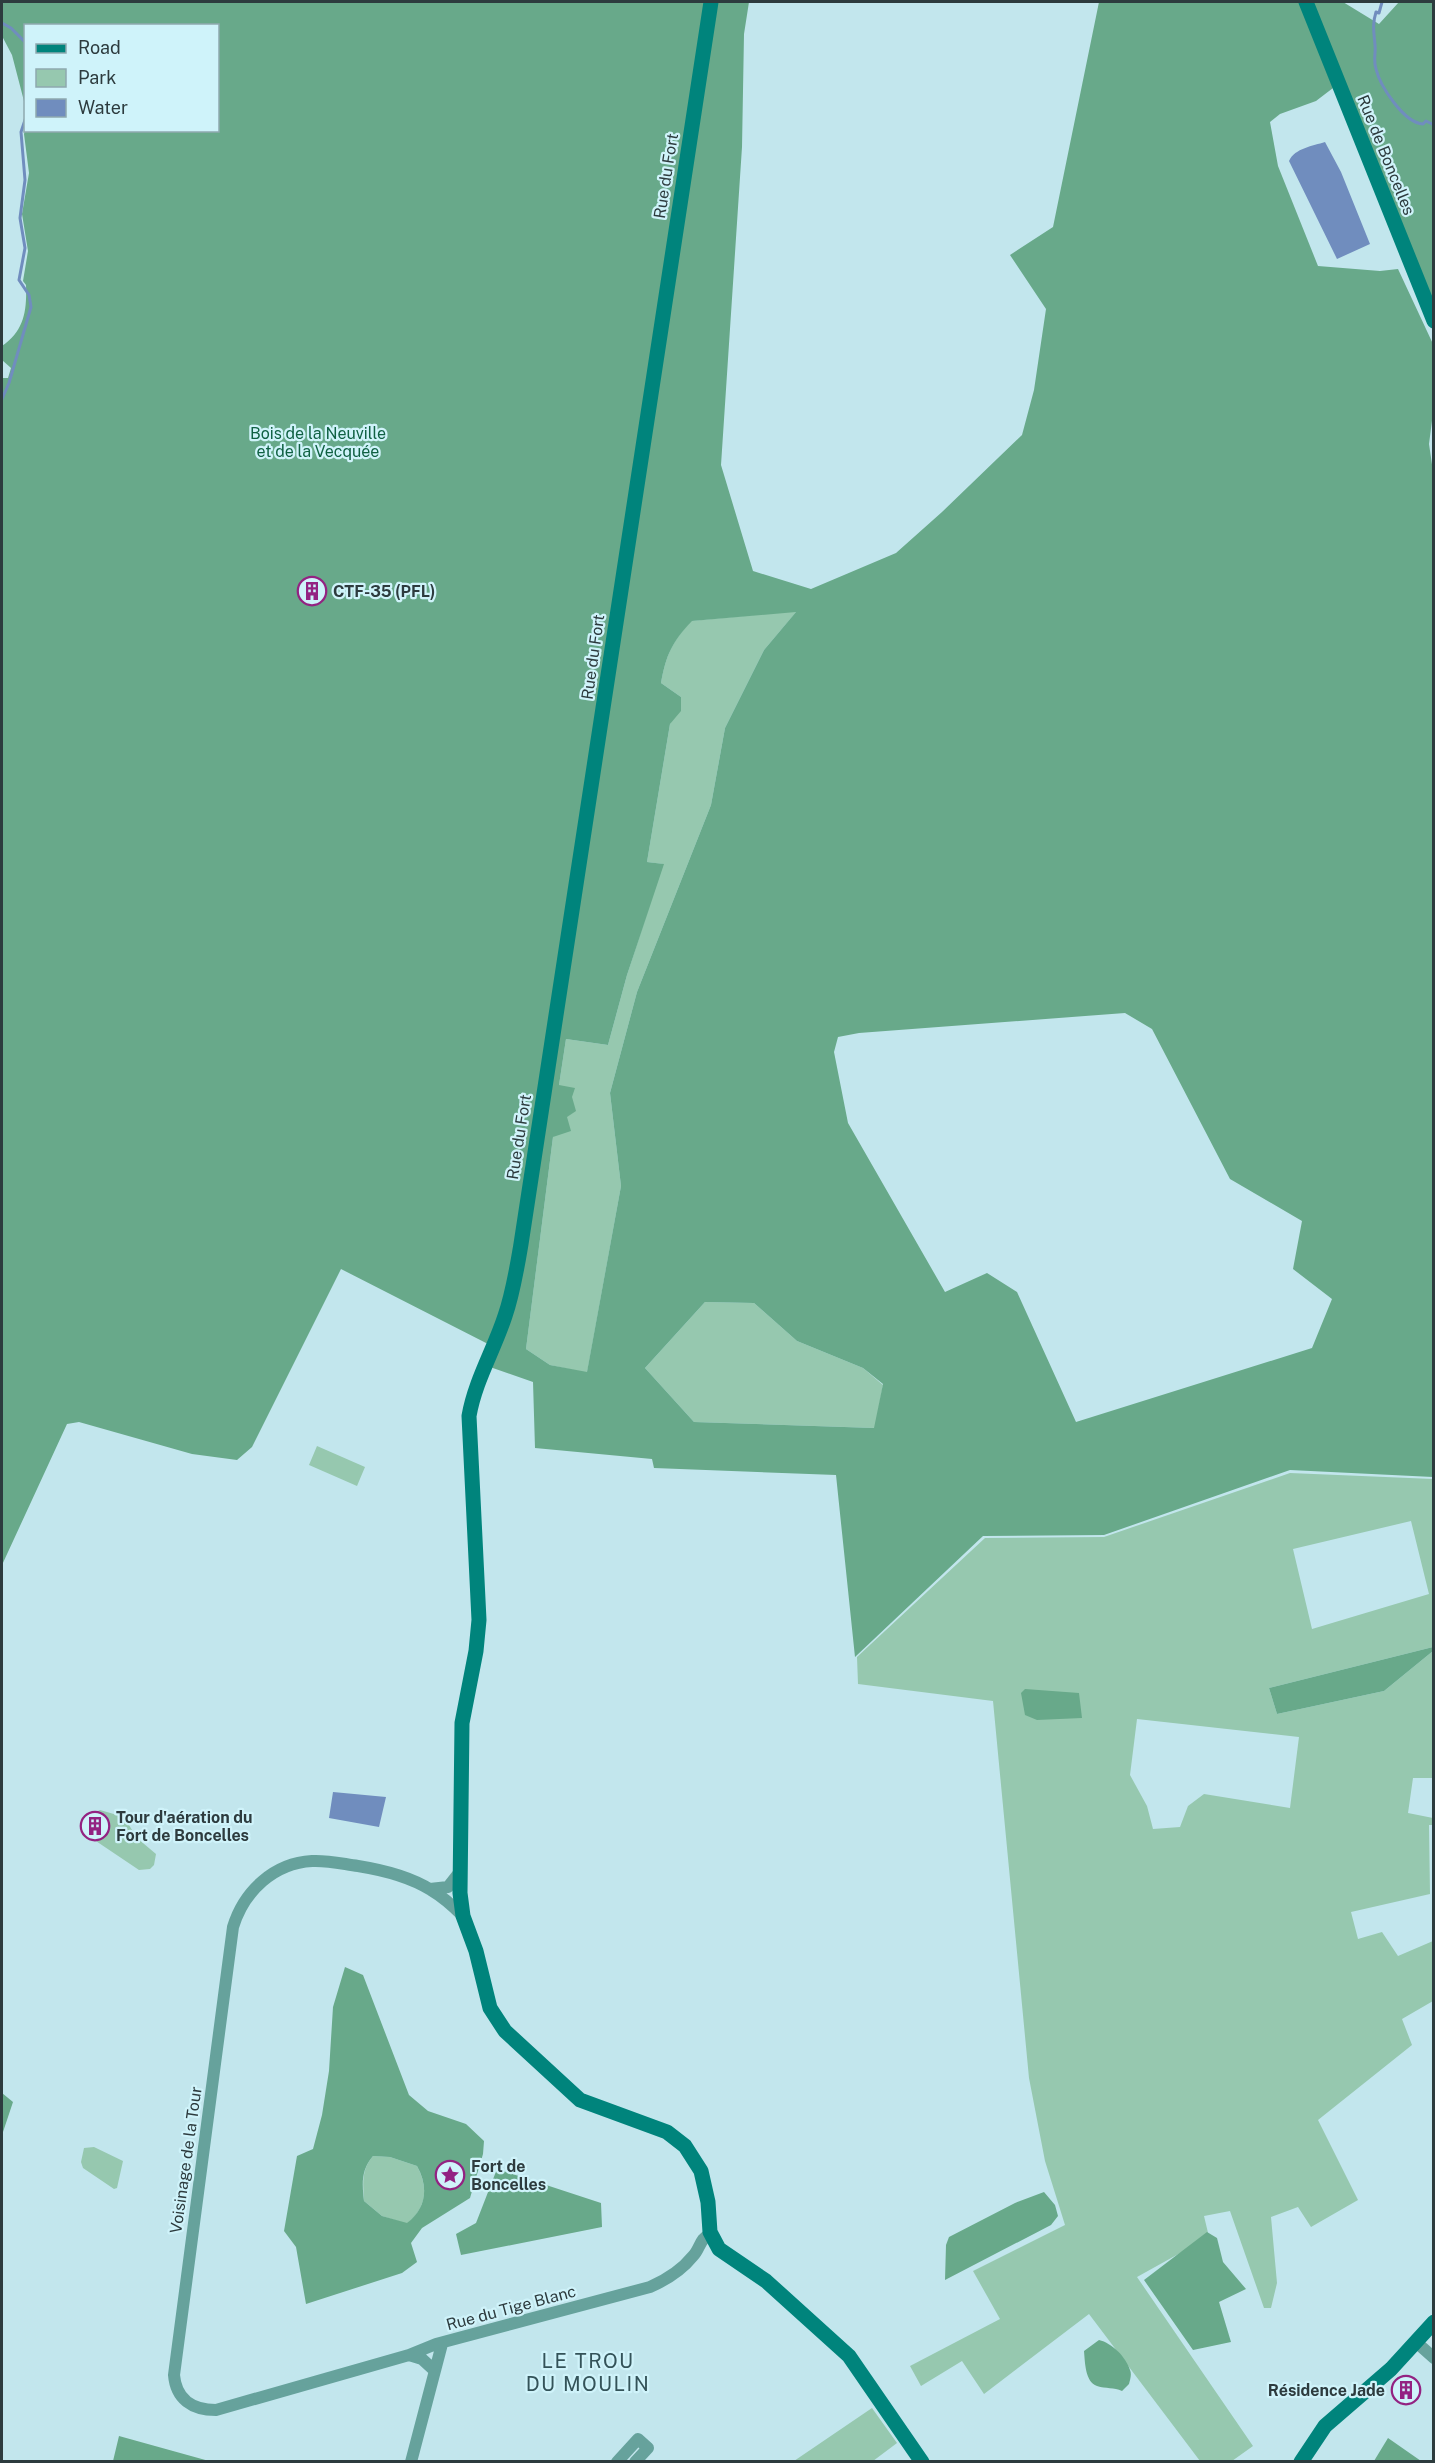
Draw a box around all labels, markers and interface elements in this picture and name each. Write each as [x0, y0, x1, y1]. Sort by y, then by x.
legend [24, 24, 219, 132]
text: Road [78, 37, 121, 58]
text: Park [78, 67, 116, 88]
street label: Rue de Boncelles [1353, 92, 1419, 218]
text: Water [78, 97, 128, 118]
street label: Rue du Fort [650, 132, 682, 220]
park label: Bois de la Neuville et de la Vecquée [250, 424, 386, 461]
building icon: CTF-35 (PFL) [296, 575, 328, 607]
place label: CTF-35 (PFL) [333, 582, 435, 601]
street label: Rue du Fort [578, 613, 608, 701]
street label: Rue du Fort [503, 1093, 535, 1181]
place label: Tour d'aération du Fort de Boncelles [116, 1808, 252, 1845]
building icon: Tour d'aération du Fort de Boncelles [79, 1810, 111, 1842]
street label: Voisinage de la Tour [166, 2085, 206, 2235]
place label: Fort de Boncelles [471, 2157, 546, 2194]
place icon: Fort de Boncelles [434, 2159, 466, 2191]
street label: Rue du Tige Blanc [444, 2282, 578, 2334]
district label: LE TROU DU MOULIN [526, 2349, 650, 2396]
building icon: Résidence Jade [1390, 2374, 1422, 2406]
place label: Résidence Jade [1268, 2381, 1385, 2400]

